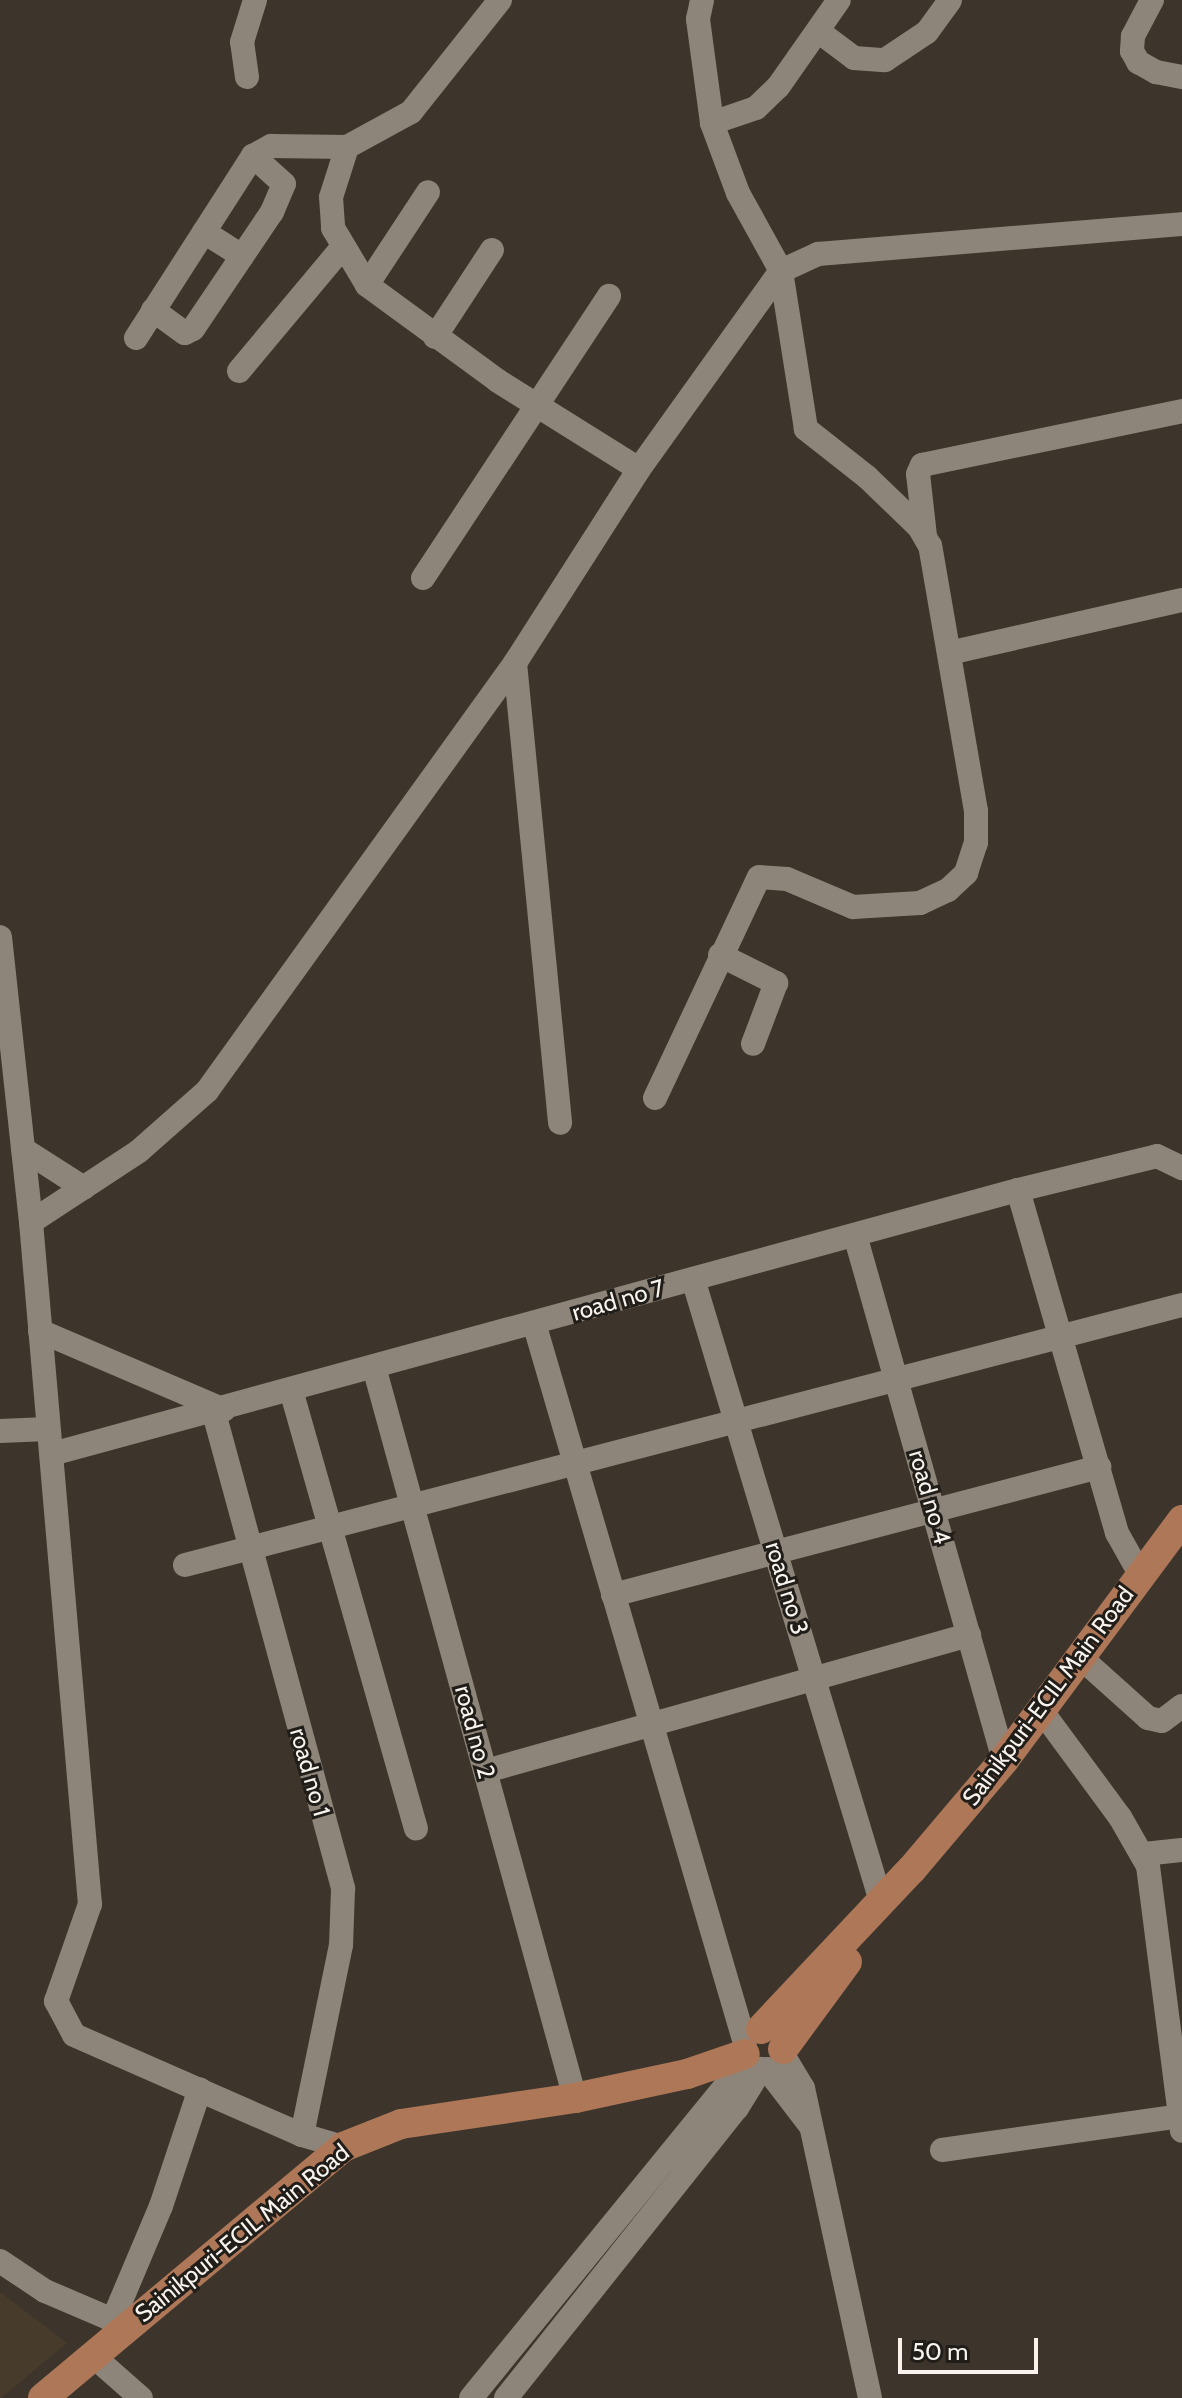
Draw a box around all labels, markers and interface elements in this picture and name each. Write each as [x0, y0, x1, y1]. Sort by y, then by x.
street label: road no 7 [568, 1273, 668, 1327]
street label: road no 4 [903, 1447, 957, 1547]
street label: road no 3 [759, 1538, 815, 1638]
street label: Sainikpuri-ECIL Main Road [956, 1581, 1140, 1811]
street label: road no 2 [449, 1682, 501, 1782]
street label: road no 1 [284, 1725, 336, 1819]
street label: Sainikpuri-ECIL Main Road [129, 2138, 355, 2328]
scale bar [902, 2322, 1042, 2372]
text: 50 m [912, 2337, 968, 2366]

